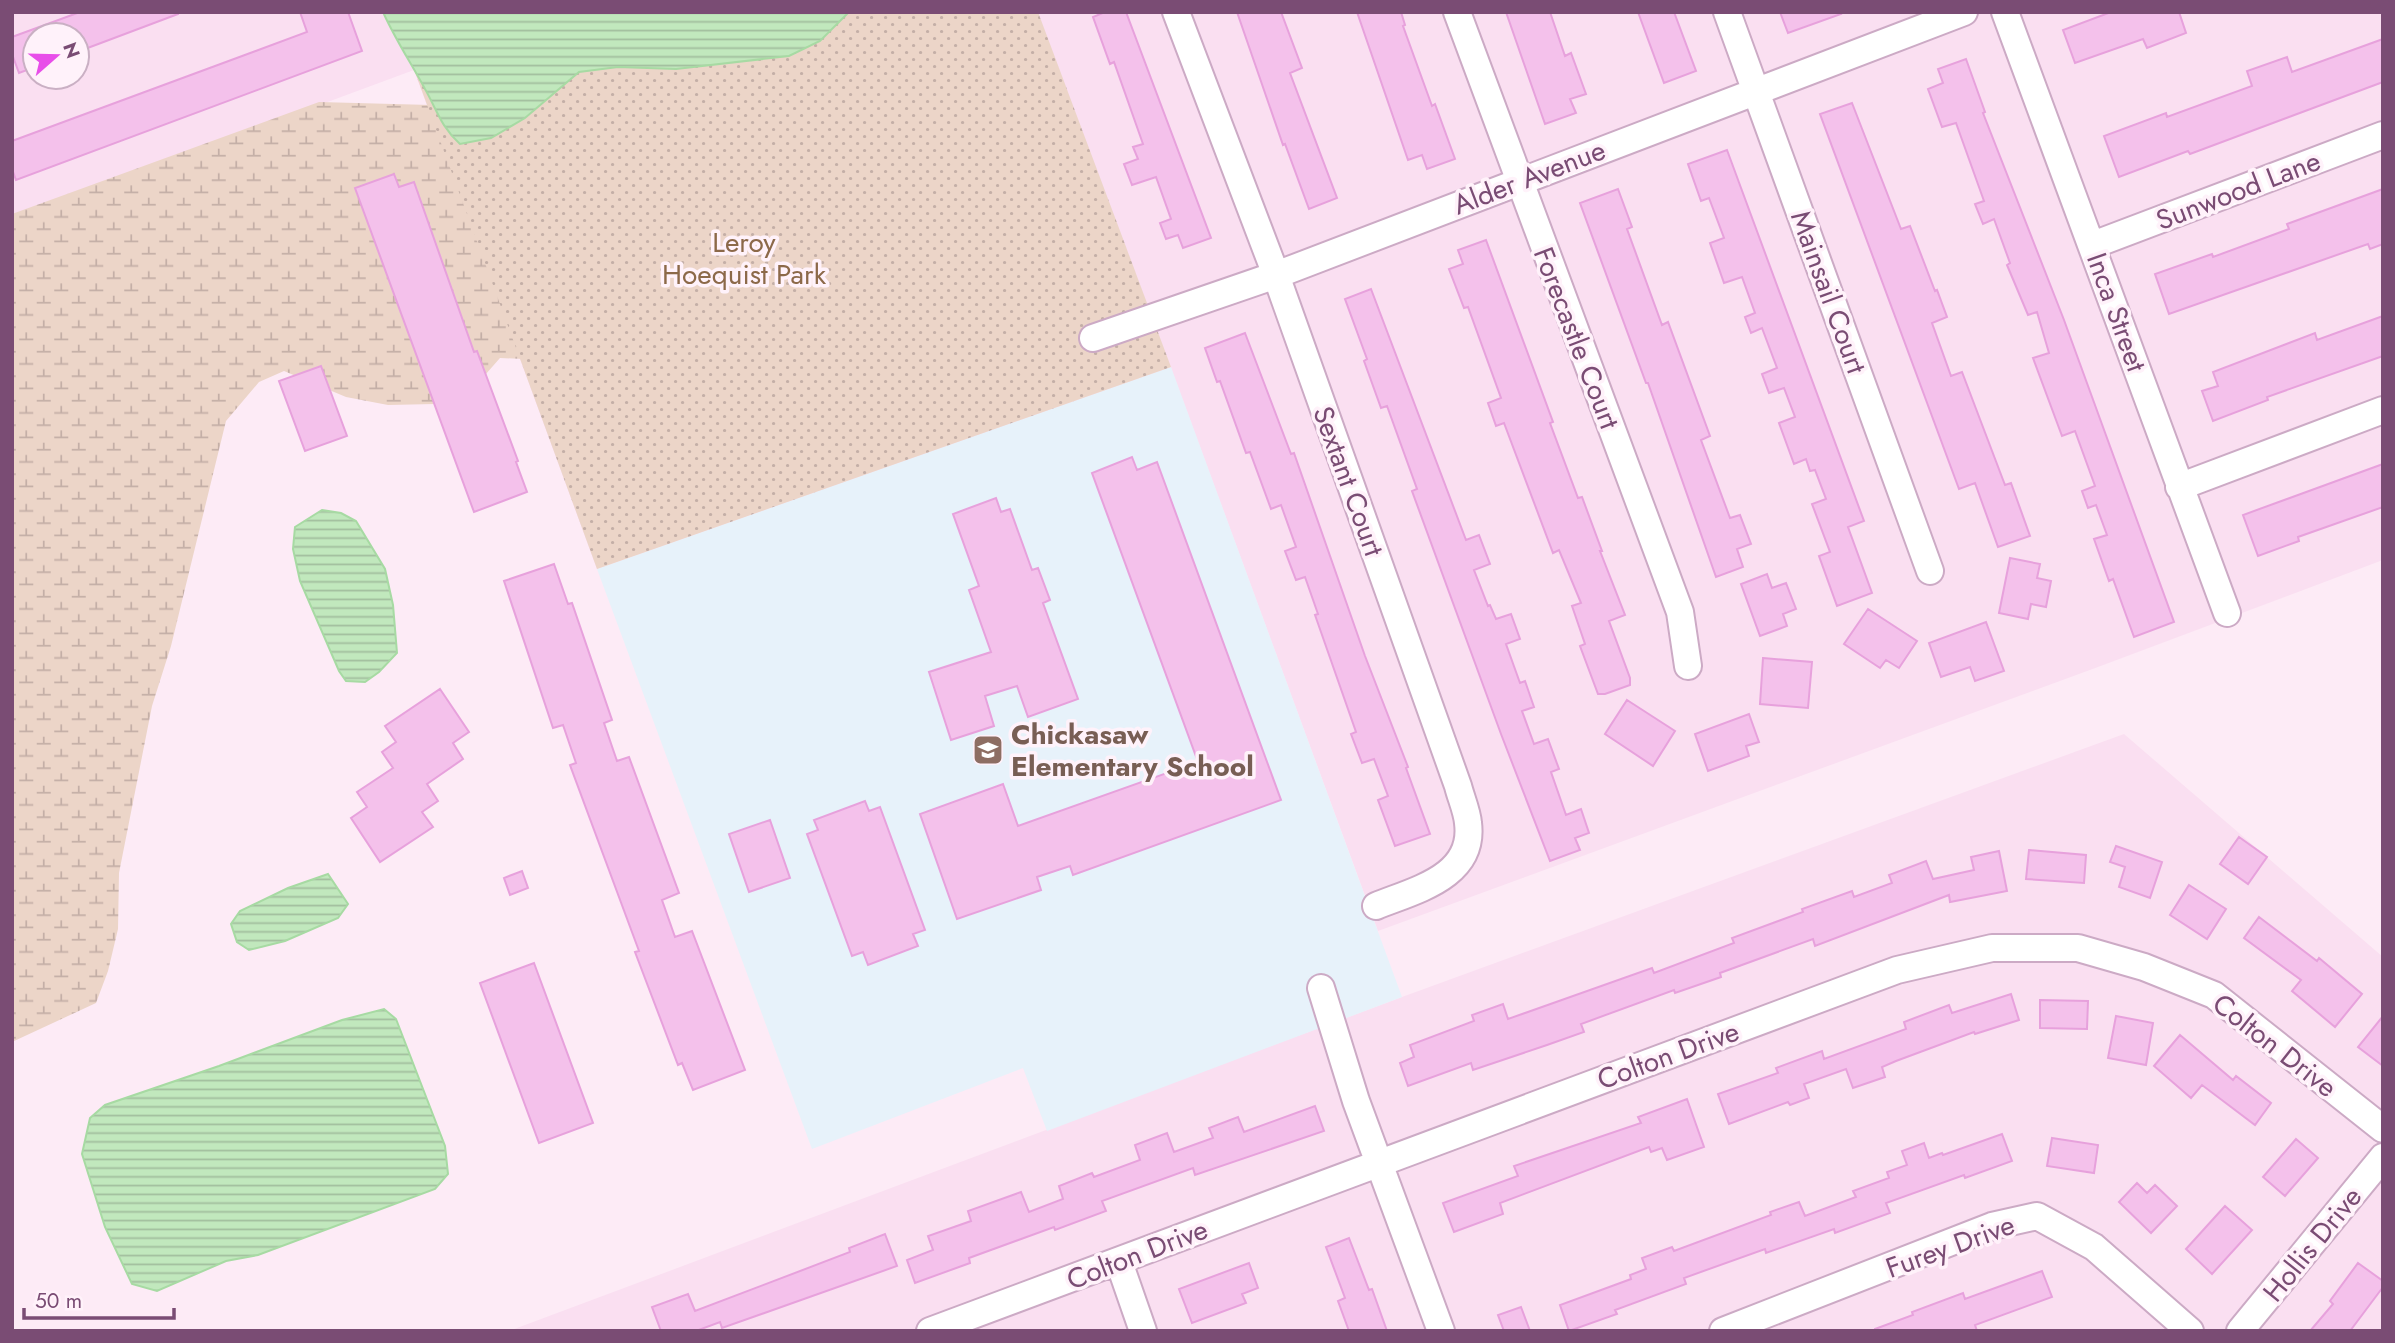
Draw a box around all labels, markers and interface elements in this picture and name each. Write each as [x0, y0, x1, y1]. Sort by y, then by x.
north arrow [21, 21, 91, 91]
text: N [56, 39, 87, 62]
street label: Alder Avenue [1447, 130, 1611, 225]
street label: Sunwood Lane [2150, 140, 2326, 241]
street label: Mainsail Court [1780, 205, 1877, 380]
park label: Leroy Hoequist Park [662, 222, 827, 295]
street label: Forecastle Court [1523, 241, 1630, 435]
street label: Inca Street [2076, 247, 2157, 378]
street label: Sextant Court [1302, 401, 1395, 562]
place label: Chickasaw Elementary School [1011, 714, 1254, 787]
school or university icon: Chickasaw Elementary School [971, 733, 1005, 767]
street label: Colton Drive [2204, 984, 2346, 1107]
street label: Colton Drive [1591, 1011, 1745, 1100]
street label: Hollis Drive [2253, 1178, 2372, 1311]
street label: Furey Drive [1880, 1204, 2020, 1289]
street label: Colton Drive [1061, 1209, 1214, 1300]
scale bar [24, 1276, 175, 1320]
text: 50 m [35, 1286, 82, 1316]

